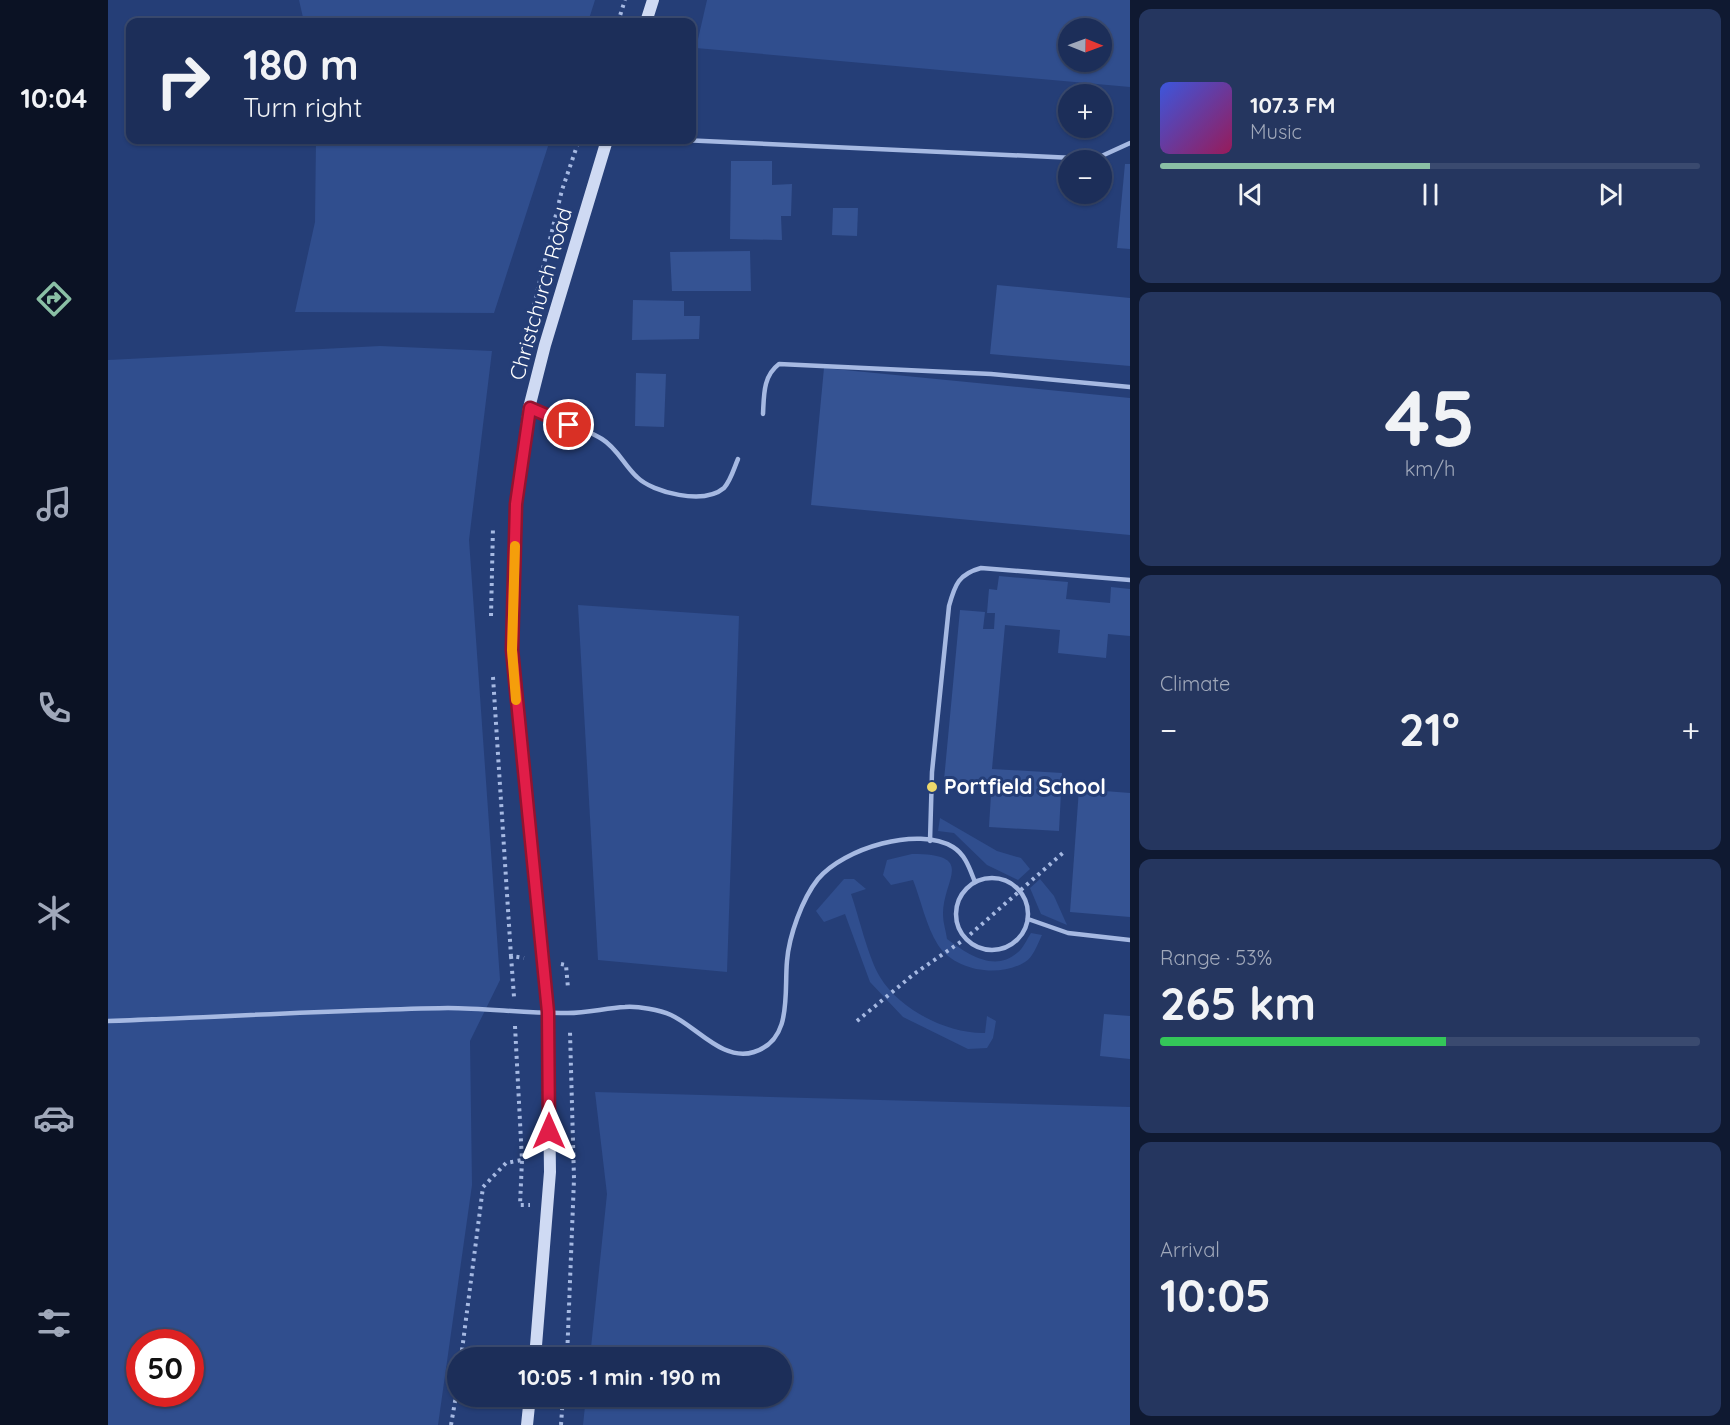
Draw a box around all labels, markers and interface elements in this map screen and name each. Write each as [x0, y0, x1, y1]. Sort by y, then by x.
north arrow [1058, 18, 1112, 72]
map controls [1058, 18, 1112, 204]
text: 180 m [243, 38, 359, 91]
icon: right [144, 42, 222, 120]
text: 10:04 [21, 81, 87, 115]
button: + [1058, 84, 1112, 138]
text: Turn right [243, 90, 362, 124]
text: 107.3 FM [1250, 91, 1336, 119]
text: Music [1250, 119, 1302, 144]
button: − [1058, 150, 1112, 204]
icon: previous [1234, 178, 1267, 211]
icon: pause [1414, 178, 1447, 211]
icon: next [1594, 178, 1627, 211]
street label: Christchurch Road [503, 205, 577, 383]
icon: directions [33, 278, 75, 320]
text: 45 [1385, 368, 1475, 466]
pin [543, 399, 594, 450]
icon: arrive [552, 408, 585, 441]
text: km/h [1405, 456, 1455, 481]
icon: music [33, 483, 75, 525]
text: Climate [1160, 671, 1230, 696]
icon: phone [33, 687, 75, 729]
text: 21° [1399, 701, 1460, 757]
text: − [1160, 709, 1177, 750]
text: + [1681, 709, 1700, 750]
place label: Portfield School [944, 773, 1106, 799]
marker: Portfield School [925, 780, 939, 794]
icon: climate [33, 892, 75, 934]
text: Range · 53% [1160, 945, 1272, 970]
text: 265 km [1160, 975, 1316, 1031]
icon: car [33, 1097, 75, 1139]
position arrow [517, 1099, 581, 1163]
text: Arrival [1160, 1237, 1220, 1262]
text: 10:05 [1160, 1267, 1271, 1323]
icon: filters [33, 1302, 75, 1344]
speed limit sign: 50 [126, 1329, 204, 1407]
text: 10:05 · 1 min · 190 m [518, 1363, 721, 1391]

